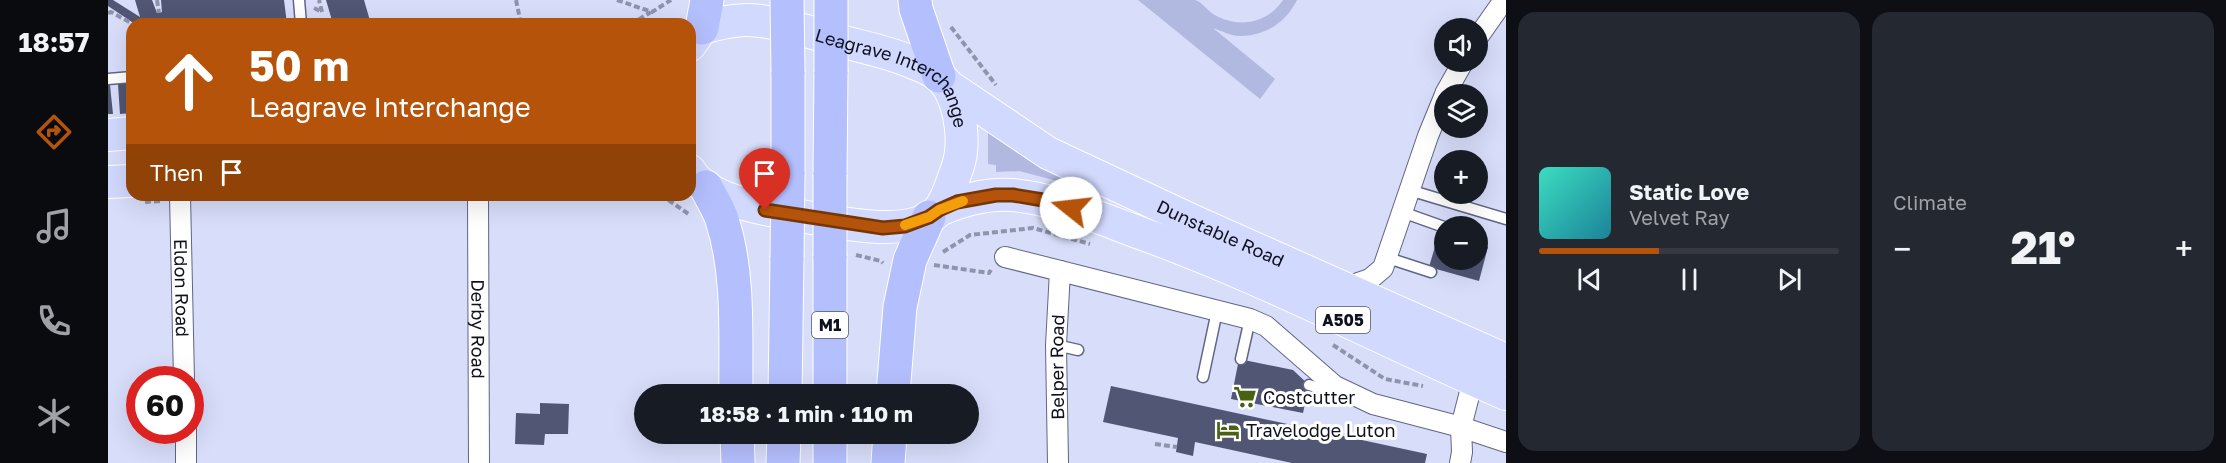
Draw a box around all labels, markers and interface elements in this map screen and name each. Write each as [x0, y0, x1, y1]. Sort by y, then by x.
map controls [1434, 18, 1488, 270]
button: sound [1434, 18, 1488, 72]
street label: Leagrave Interchange [813, 23, 972, 129]
text: 18:57 [18, 26, 90, 58]
text: 50 m [249, 40, 349, 90]
icon: ahead [150, 42, 228, 120]
button: layers [1434, 84, 1488, 138]
text: Leagrave Interchange [249, 91, 531, 123]
icon: directions [33, 111, 75, 153]
pin [739, 148, 790, 210]
button: + [1434, 150, 1488, 204]
icon: arrive [215, 156, 248, 189]
icon: arrive [748, 157, 781, 190]
text: Then [150, 159, 203, 186]
position arrow [1039, 176, 1103, 240]
text: Static Love [1629, 178, 1749, 205]
text: Climate [1893, 190, 1967, 214]
street label: Dunstable Road [1153, 195, 1288, 271]
icon: music [33, 205, 75, 247]
text: Velvet Ray [1629, 205, 1730, 229]
button: − [1434, 216, 1488, 270]
text: 21° [2010, 220, 2076, 274]
text: − [1893, 229, 1911, 268]
text: + [2175, 229, 2193, 268]
street label: Eldon Road [170, 239, 194, 337]
icon: previous [1573, 263, 1606, 296]
icon: pause [1673, 263, 1706, 296]
icon: next [1773, 263, 1806, 296]
street label: Derby Road [467, 279, 490, 379]
icon: phone [33, 300, 75, 342]
road number: A505 [1316, 307, 1370, 333]
road number: M1 [812, 312, 848, 338]
street label: Belper Road [1045, 314, 1069, 420]
speed limit sign: 60 [126, 366, 204, 444]
supermarket icon: Costcutter [1232, 384, 1258, 410]
place label: Costcutter [1263, 386, 1355, 408]
icon: climate [33, 395, 75, 437]
text: 18:58 · 1 min · 110 m [700, 400, 913, 427]
hotel icon: Travelodge Luton [1215, 417, 1241, 443]
place label: Travelodge Luton [1246, 419, 1396, 441]

